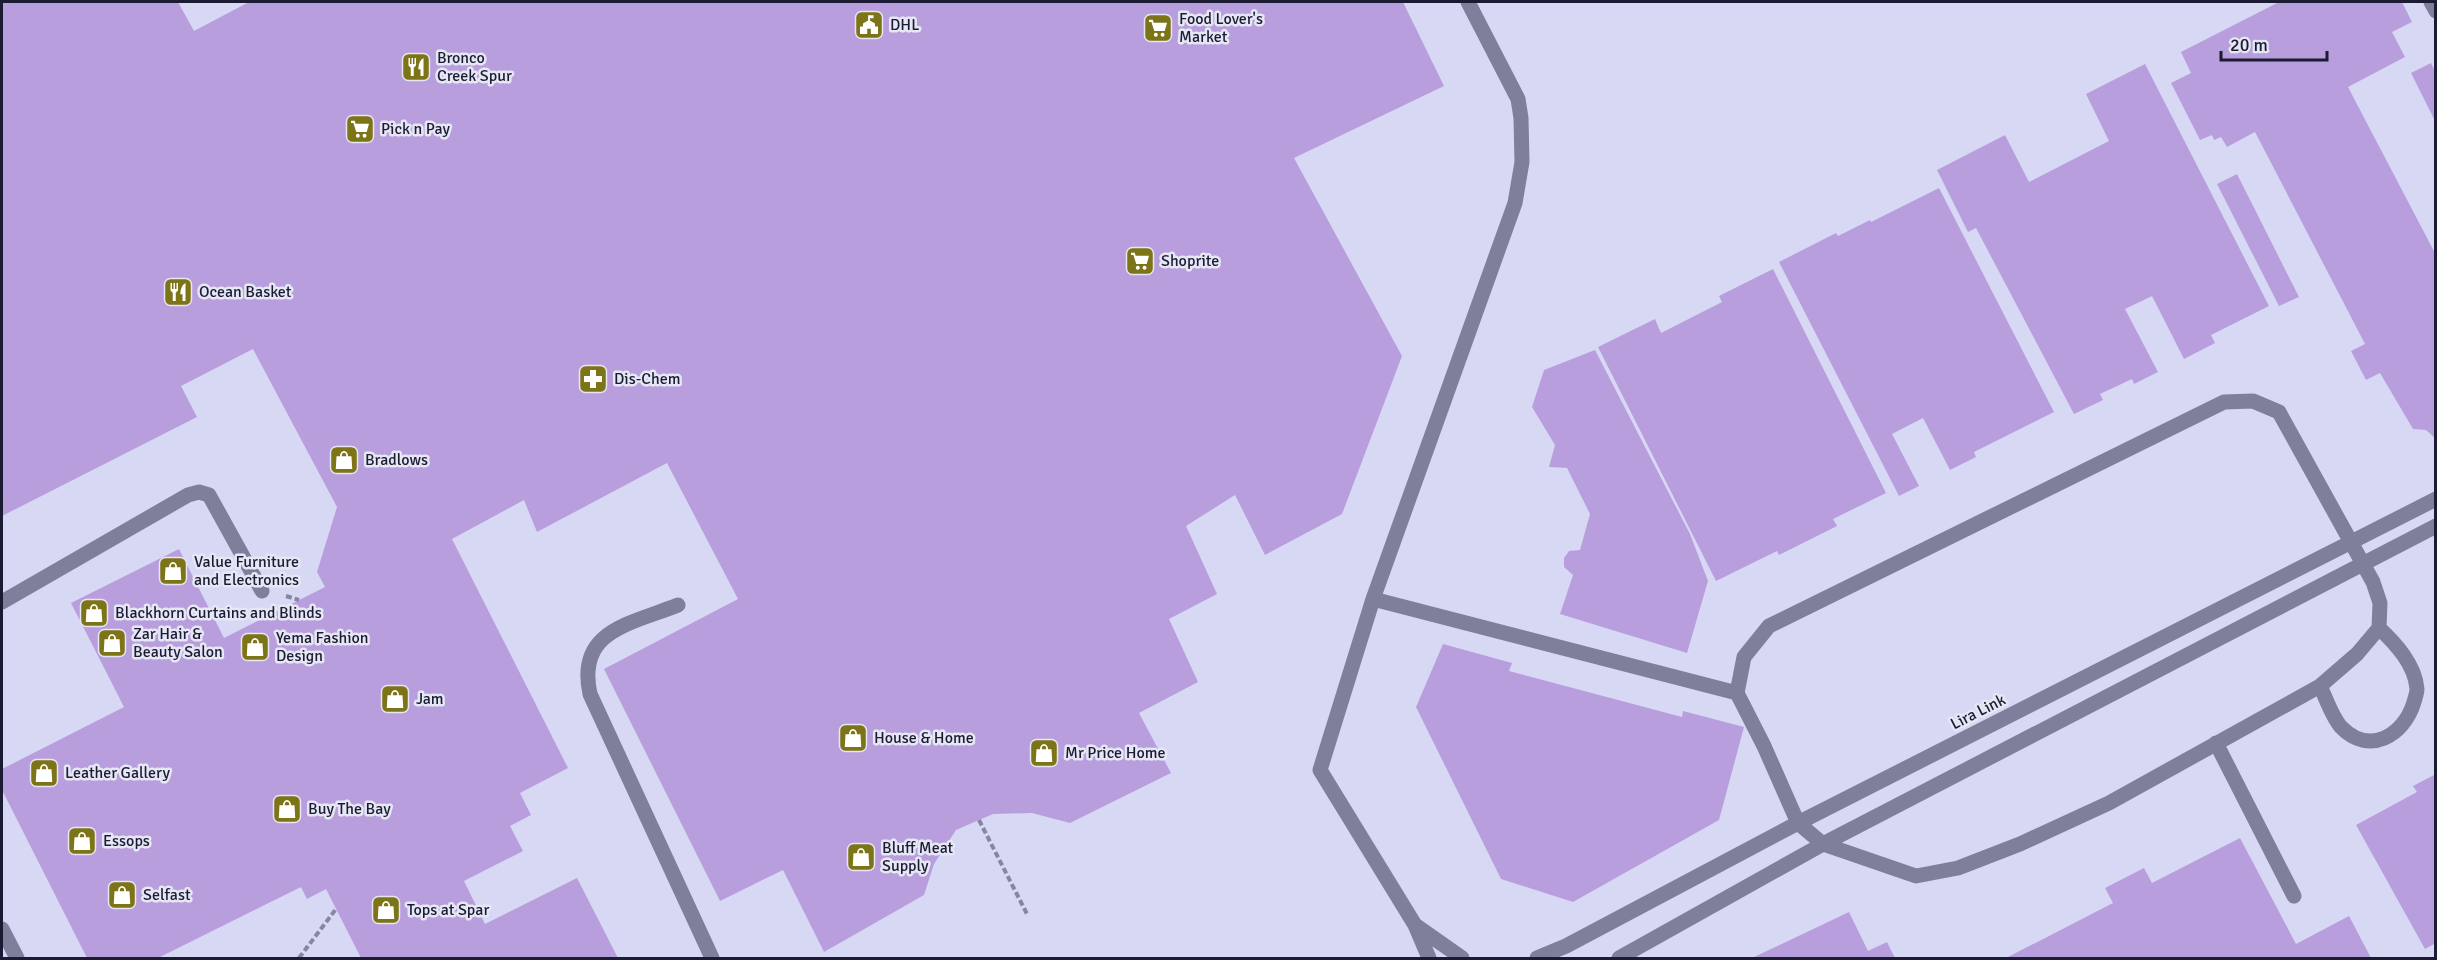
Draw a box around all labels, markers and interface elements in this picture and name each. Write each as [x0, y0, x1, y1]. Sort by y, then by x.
public building icon: DHL [853, 9, 885, 41]
place label: Food Lover's Market [1179, 9, 1263, 47]
supermarket icon: Food Lover's Market [1142, 12, 1174, 44]
place label: DHL [890, 15, 919, 35]
scale bar [2221, 24, 2328, 62]
text: 20 m [2230, 34, 2268, 56]
place label: Bronco Creek Spur [437, 48, 512, 86]
restaurant icon: Bronco Creek Spur [400, 51, 432, 83]
supermarket icon: Pick n Pay [344, 113, 376, 145]
place label: Pick n Pay [381, 119, 450, 139]
supermarket icon: Shoprite [1124, 245, 1156, 277]
place label: Shoprite [1161, 251, 1219, 271]
restaurant icon: Ocean Basket [162, 276, 194, 308]
place label: Ocean Basket [199, 282, 292, 302]
pharmacy icon: Dis-Chem [577, 363, 609, 395]
place label: Dis-Chem [614, 369, 680, 389]
shop icon: Bradlows [328, 444, 360, 476]
place label: Bradlows [365, 450, 428, 470]
place label: Value Furniture and Electronics [194, 552, 299, 590]
shop icon: Value Furniture and Electronics [157, 555, 189, 587]
shop icon: Blackhorn Curtains and Blinds [78, 597, 110, 629]
place label: Blackhorn Curtains and Blinds [115, 603, 322, 623]
place label: Zar Hair & Beauty Salon [133, 624, 223, 662]
shop icon: Zar Hair & Beauty Salon [96, 627, 128, 659]
place label: Yema Fashion Design [276, 628, 369, 666]
shop icon: Yema Fashion Design [239, 631, 271, 663]
shop icon: Jam [379, 683, 411, 715]
place label: Jam [416, 689, 444, 709]
street label: Lira Link [1947, 690, 2009, 734]
shop icon: House & Home [837, 722, 869, 754]
place label: House & Home [874, 728, 974, 748]
shop icon: Mr Price Home [1028, 737, 1060, 769]
place label: Mr Price Home [1065, 743, 1166, 763]
shop icon: Leather Gallery [28, 757, 60, 789]
place label: Leather Gallery [65, 763, 170, 783]
shop icon: Buy The Bay [271, 793, 303, 825]
place label: Buy The Bay [308, 799, 391, 819]
shop icon: Essops [66, 825, 98, 857]
place label: Essops [103, 831, 150, 851]
place label: Bluff Meat Supply [882, 838, 954, 876]
shop icon: Bluff Meat Supply [845, 841, 877, 873]
shop icon: Selfast [106, 879, 138, 911]
place label: Selfast [143, 885, 191, 905]
shop icon: Tops at Spar [370, 894, 402, 926]
place label: Tops at Spar [407, 900, 489, 920]

